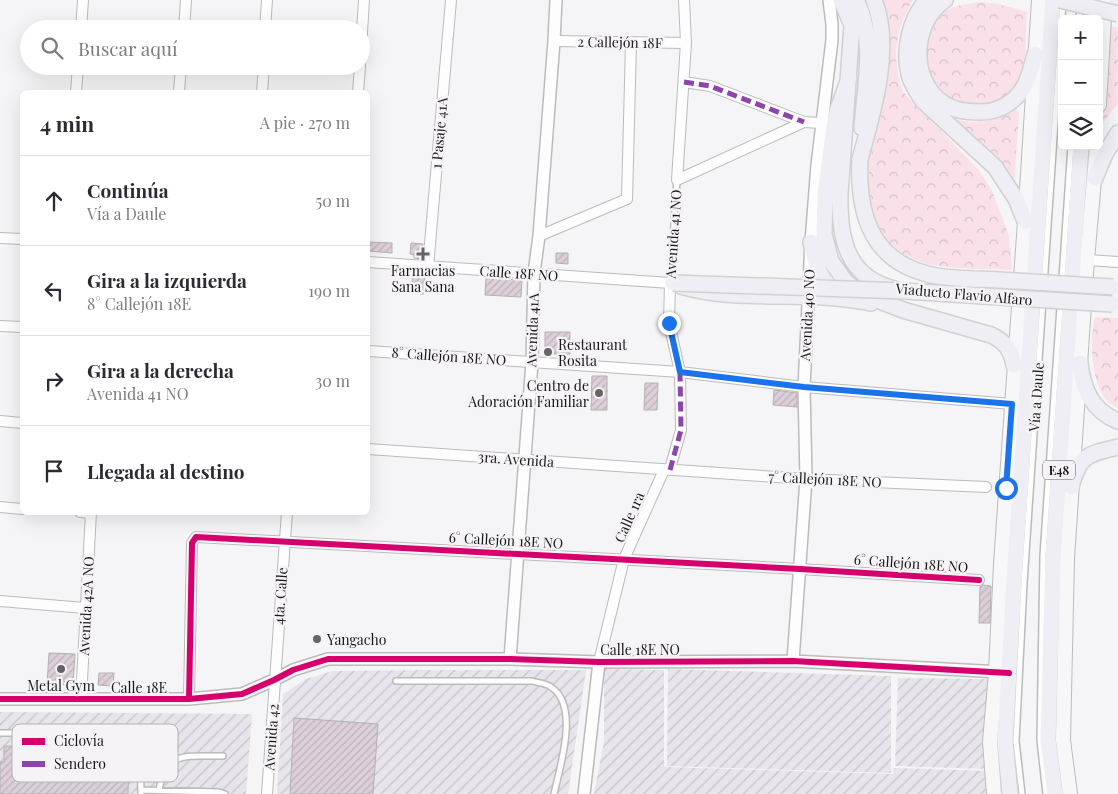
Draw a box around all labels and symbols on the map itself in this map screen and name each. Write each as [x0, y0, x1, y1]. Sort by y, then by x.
street label: 2 Callejón 18F [577, 32, 663, 52]
street label: 1 Pasaje 41A [426, 96, 452, 170]
street label: Avenida 41 NO [660, 189, 686, 280]
marker: Farmacias Sana Sana [417, 248, 429, 260]
place label: Farmacias Sana Sana [391, 261, 455, 296]
street label: Calle 18F NO [479, 261, 559, 285]
street label: Avenida 40 NO [795, 268, 819, 363]
street label: Viaducto Flavio Alfaro [894, 278, 1033, 309]
street label: Avenida 41A [521, 292, 543, 368]
route end [658, 312, 681, 335]
place label: Restaurant Rosita [558, 335, 628, 370]
street label: 8° Callejón 18E NO [391, 343, 507, 369]
marker: Restaurant Rosita [542, 346, 554, 358]
street label: Vía a Daule [1024, 362, 1048, 433]
place label: Centro de Adoración Familiar [467, 376, 590, 411]
marker: Centro de Adoración Familiar [593, 387, 605, 399]
street label: 3ra. Avenida [477, 447, 555, 471]
road number: E48 [1043, 460, 1075, 480]
street label: 7° Callejón 18E NO [768, 467, 882, 491]
route start [995, 477, 1018, 500]
street label: Calle 1ra [609, 489, 649, 545]
street label: 6° Callejón 18E NO [448, 528, 564, 552]
street label: 6° Callejón 18E NO [853, 550, 969, 576]
street label: Avenida 42A NO [74, 556, 98, 657]
street label: 4ta. Calle [269, 567, 291, 625]
place label: Yangacho [326, 630, 387, 649]
marker: Yangacho [311, 633, 323, 645]
street label: Calle 18E NO [600, 640, 680, 659]
marker: Metal Gym [55, 663, 67, 675]
place label: Metal Gym [27, 676, 95, 695]
street label: Calle 18E [111, 678, 167, 697]
street label: Avenida 42 [259, 703, 283, 772]
legend [12, 724, 178, 782]
text: Ciclovía [54, 731, 104, 750]
text: Sendero [54, 754, 106, 773]

